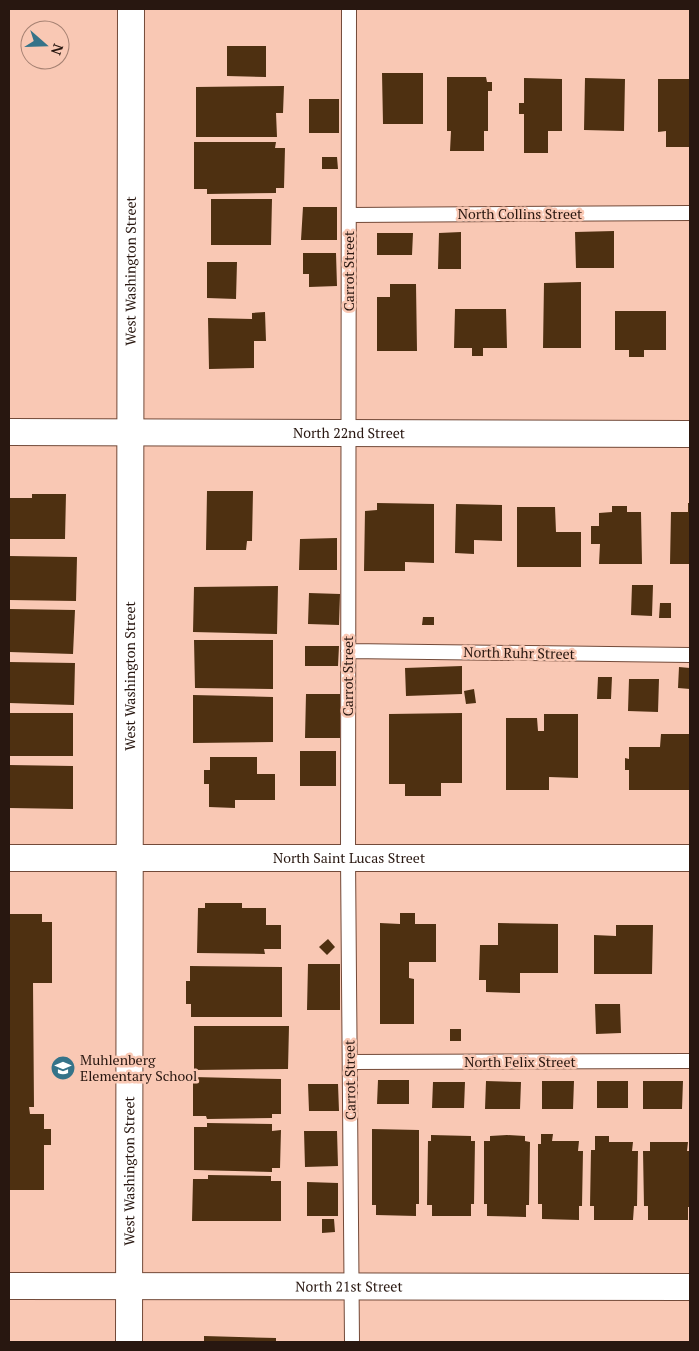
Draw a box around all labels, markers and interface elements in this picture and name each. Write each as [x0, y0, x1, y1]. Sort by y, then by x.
north arrow [20, 20, 70, 70]
text: N [47, 41, 68, 58]
street label: West Washington Street [120, 195, 140, 346]
street label: North Collins Street [458, 204, 583, 223]
street label: Carrot Street [339, 230, 358, 311]
street label: North 22nd Street [293, 423, 406, 442]
street label: West Washington Street [120, 600, 139, 751]
street label: Carrot Street [338, 635, 357, 716]
street label: North Ruhr Street [463, 642, 576, 663]
street label: North Saint Lucas Street [273, 848, 426, 867]
street label: Carrot Street [339, 1039, 360, 1120]
place label: Muhlenberg Elementary School [80, 1050, 197, 1085]
street label: North Felix Street [464, 1052, 576, 1071]
school or university icon: Muhlenberg Elementary School [50, 1055, 76, 1081]
street label: West Washington Street [119, 1095, 138, 1246]
street label: North 21st Street [295, 1276, 403, 1296]

